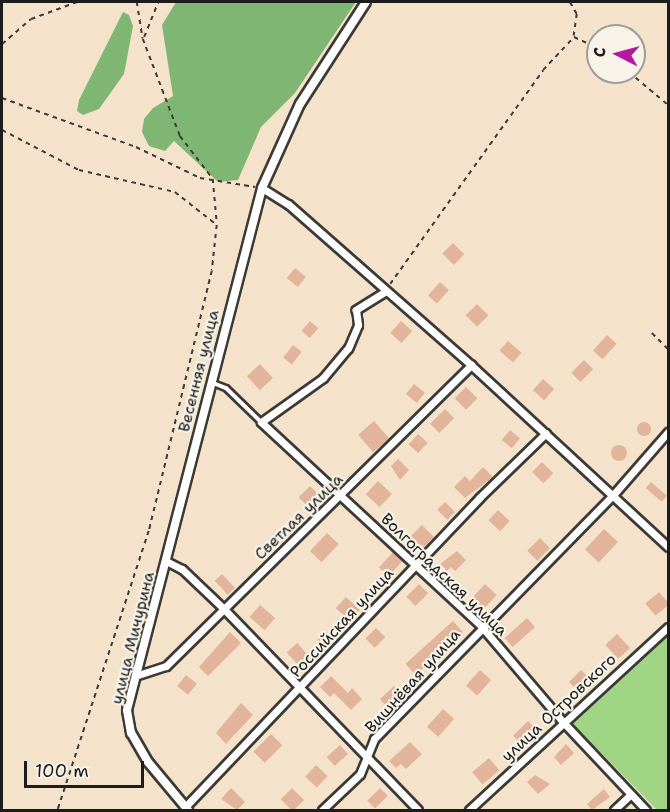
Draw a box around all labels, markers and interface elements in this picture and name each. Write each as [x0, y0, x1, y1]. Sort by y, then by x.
north arrow [586, 24, 646, 84]
text: С [589, 46, 611, 58]
street label: Весенняя улица [175, 308, 223, 434]
street label: Светлая улица [251, 470, 347, 564]
street label: Волгоградская улица [377, 510, 511, 640]
street label: Российская улица [286, 564, 398, 682]
street label: улица Мичурина [107, 570, 159, 706]
street label: Вишнёвая улица [361, 625, 465, 737]
street label: улица Островского [498, 650, 620, 766]
scale bar [27, 749, 147, 787]
text: 100 m [35, 759, 89, 783]

